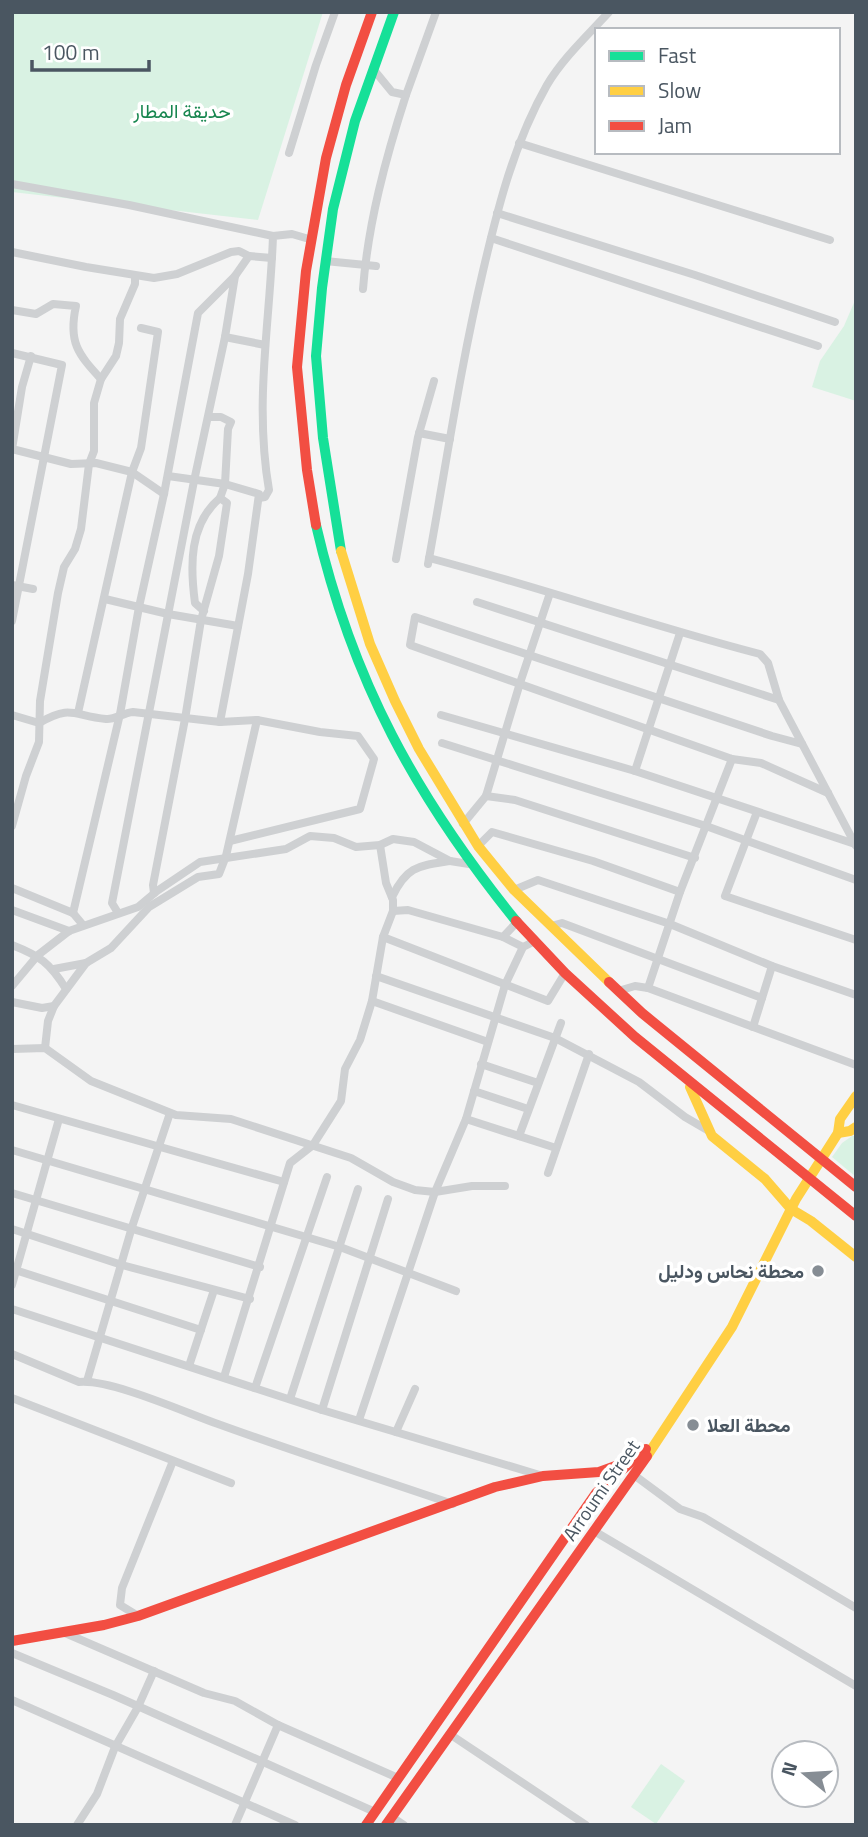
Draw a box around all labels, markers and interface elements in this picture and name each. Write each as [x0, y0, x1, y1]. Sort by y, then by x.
scale bar [32, 28, 149, 72]
legend [595, 28, 840, 154]
text: 100 m [42, 36, 99, 68]
text: Fast [658, 39, 697, 71]
text: Slow [658, 74, 701, 106]
park label: حديقة المطار [132, 96, 231, 125]
text: Jam [658, 109, 692, 141]
place label: محطة نحاس ودليل [658, 1256, 804, 1285]
marker: محطة نحاس ودليل [810, 1263, 826, 1279]
place label: محطة العلا [707, 1410, 791, 1439]
marker: محطة العلا [685, 1417, 701, 1433]
street label: Arroumi Street [555, 1433, 646, 1546]
north arrow [770, 1739, 840, 1809]
text: N [773, 1758, 804, 1779]

